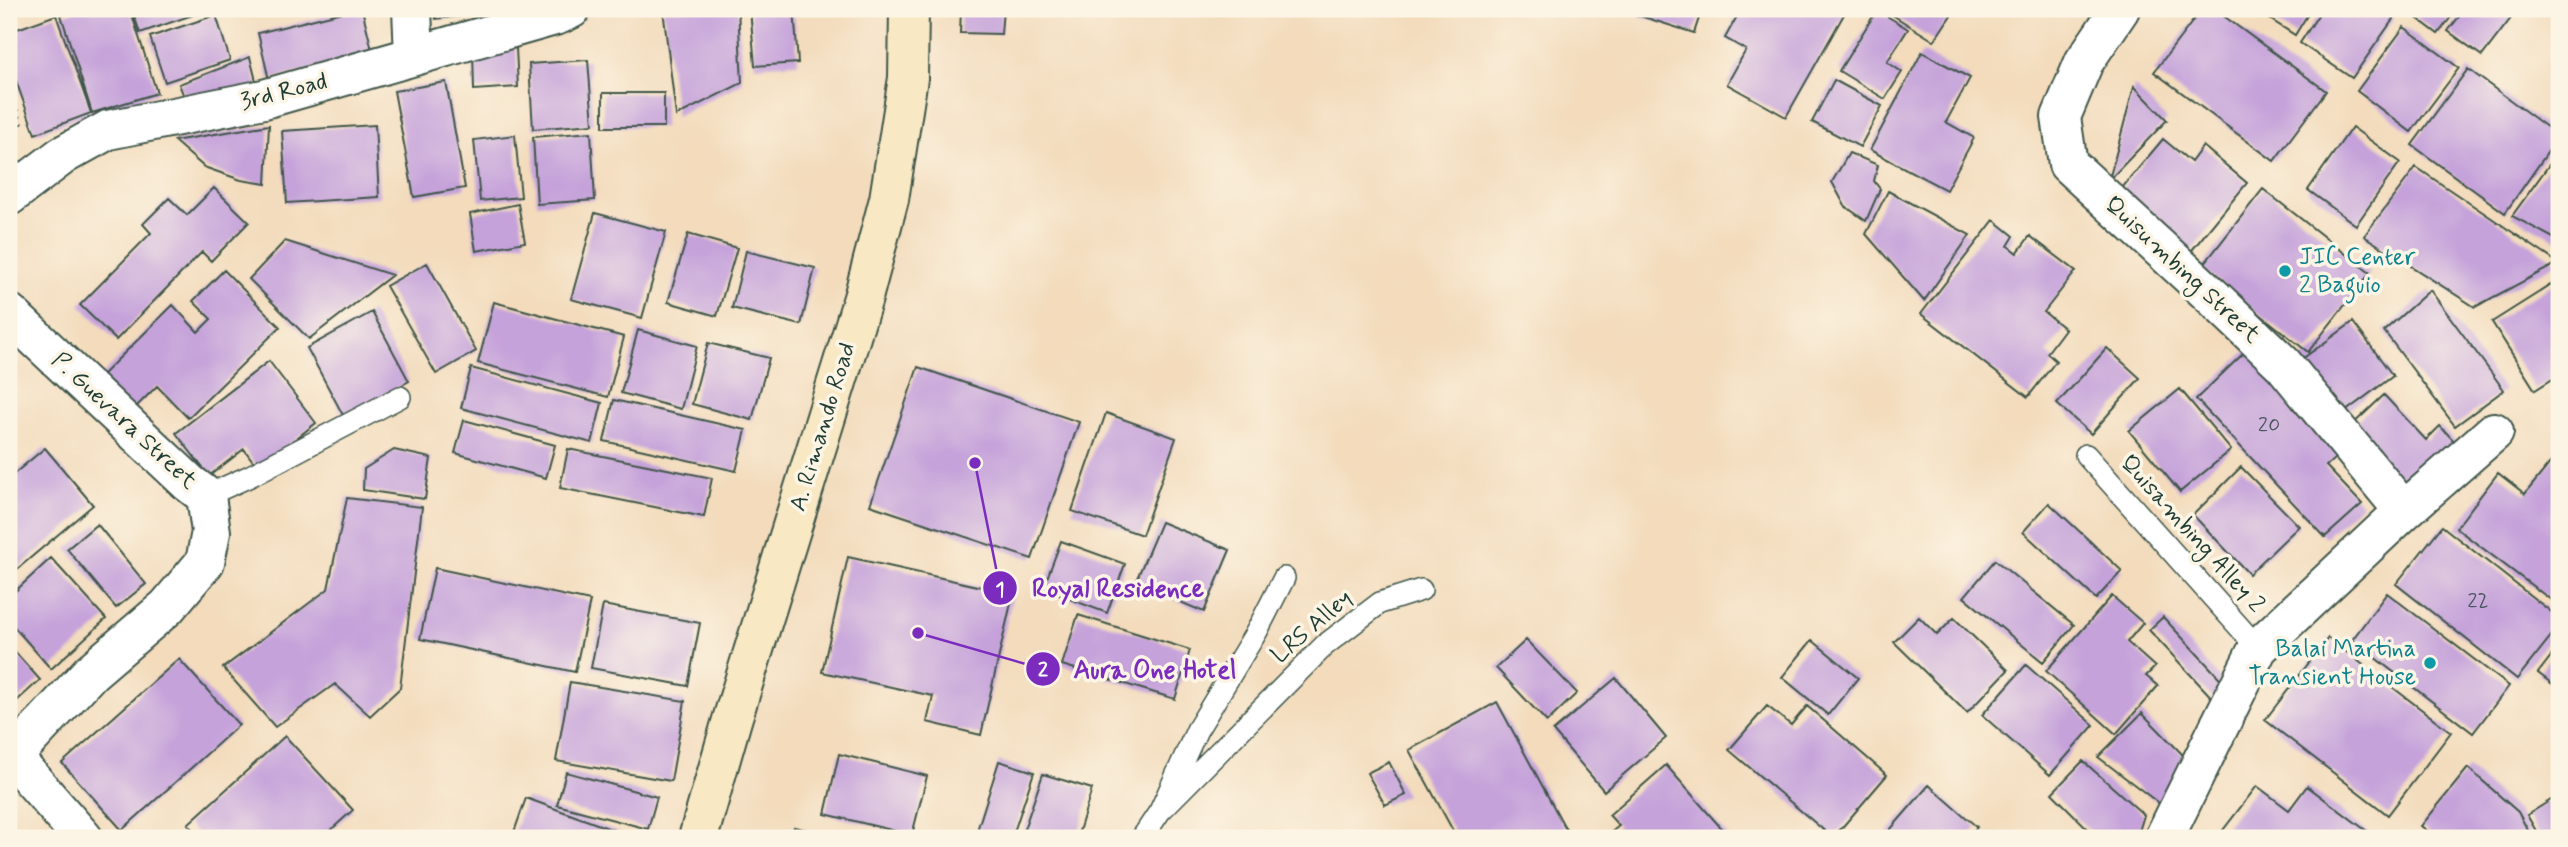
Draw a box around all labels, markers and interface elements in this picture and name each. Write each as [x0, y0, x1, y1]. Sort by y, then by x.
street label: 3rd Road [237, 66, 331, 118]
street label: Quisumbing Street [2096, 190, 2267, 352]
place label: JIC Center 2 Baguio [2299, 242, 2416, 304]
marker: JIC Center 2 Baguio [2277, 263, 2293, 279]
street label: A. Rimando Road [783, 339, 863, 515]
street label: P. Guevara Street [45, 346, 203, 496]
house number: 20 [2258, 411, 2280, 439]
street label: Quisambing Alley 2 [2111, 448, 2271, 621]
callout: Royal Residence [982, 565, 1219, 612]
text: Royal Residence [1032, 573, 1204, 607]
text: 1 [995, 576, 1005, 604]
street label: LRS Alley [1265, 583, 1359, 671]
house number: 22 [2467, 587, 2489, 615]
place label: Balai Martina Transient House [2248, 634, 2416, 693]
callout: Aura One Hotel [1025, 645, 1250, 692]
text: Aura One Hotel [1073, 654, 1237, 688]
marker: Balai Martina Transient House [2422, 655, 2438, 671]
text: 2 [1038, 656, 1049, 684]

